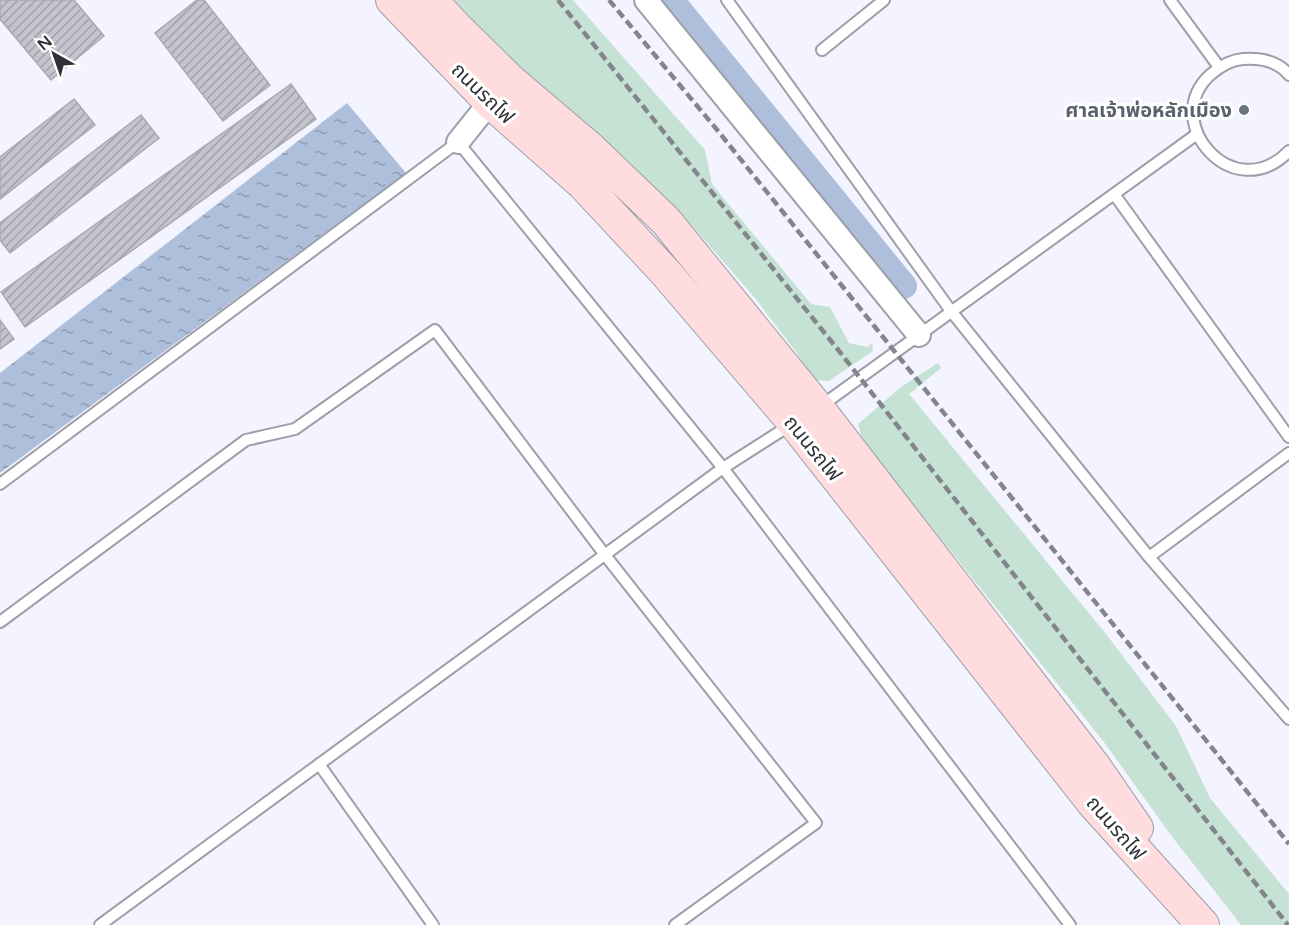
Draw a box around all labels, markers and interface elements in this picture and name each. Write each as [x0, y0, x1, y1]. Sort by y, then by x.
north arrow [24, 24, 84, 84]
text: N [34, 31, 56, 55]
street label: ถนนรถไฟ [446, 58, 519, 130]
place label: ศาลเจ้าพ่อหลักเมือง [1065, 99, 1232, 123]
marker: ศาลเจ้าพ่อหลักเมือง [1237, 103, 1251, 117]
street label: ถนนรถไฟ [778, 411, 846, 487]
street label: ถนนรถไฟ [1081, 791, 1150, 866]

